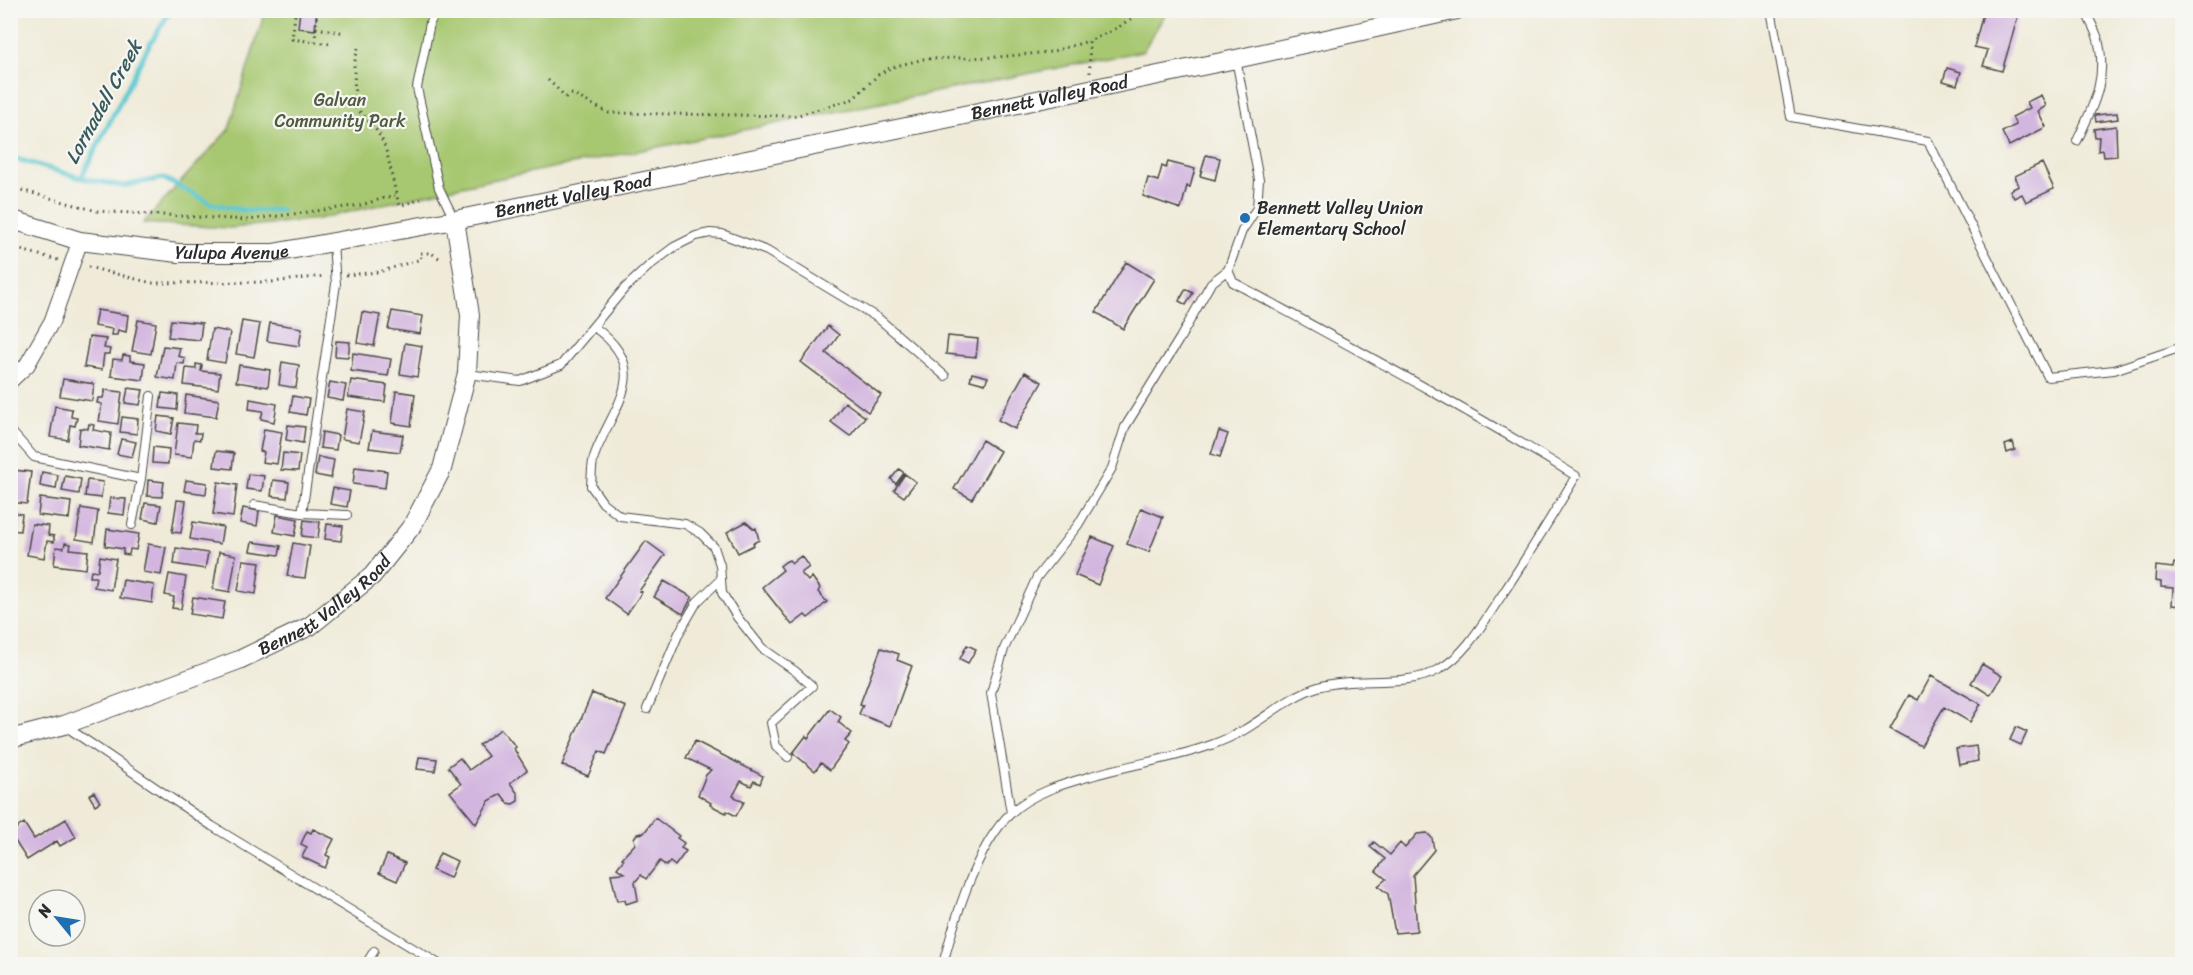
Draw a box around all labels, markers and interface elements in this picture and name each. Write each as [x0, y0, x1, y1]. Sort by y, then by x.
water label: Lornadell Creek [55, 32, 153, 171]
street label: Bennett Valley Road [968, 65, 1132, 129]
park label: Galvan Community Park [274, 84, 406, 137]
street label: Bennett Valley Road [492, 164, 656, 227]
place label: Bennett Valley Union Elementary School [1257, 192, 1423, 245]
marker: Bennett Valley Union Elementary School [1238, 211, 1252, 225]
street label: Yulupa Avenue [175, 234, 291, 269]
street label: Bennett Valley Road [253, 546, 400, 665]
north arrow [27, 888, 87, 948]
text: N [29, 898, 60, 924]

